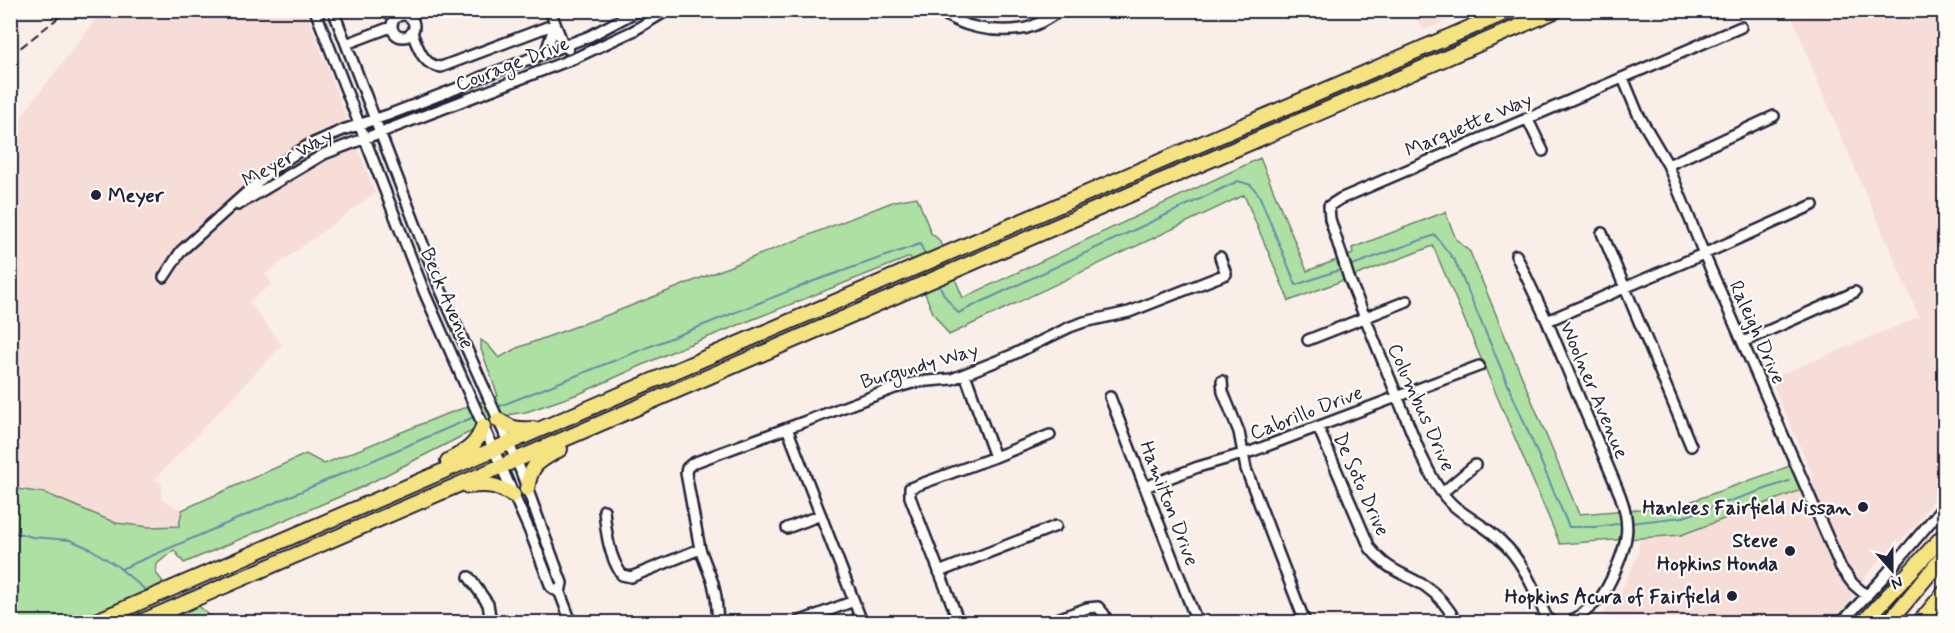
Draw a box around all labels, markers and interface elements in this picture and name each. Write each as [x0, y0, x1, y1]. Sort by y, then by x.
street label: Courage Drive [452, 30, 574, 99]
street label: Marquette Way [1401, 87, 1536, 164]
street label: Meyer Way [237, 122, 338, 194]
place label: Meyer [108, 183, 165, 210]
marker: Meyer [89, 188, 103, 202]
street label: Beck Avenue [413, 244, 480, 353]
street label: Raleigh Drive [1722, 276, 1792, 389]
street label: Woolner Avenue [1553, 318, 1635, 463]
street label: Burgundy Way [857, 337, 982, 397]
street label: Columbus Drive [1380, 339, 1461, 476]
street label: Cabrillo Drive [1246, 379, 1367, 447]
street label: De Soto Drive [1326, 429, 1395, 541]
street label: Hamilton Drive [1132, 437, 1205, 570]
place label: Hanlees Fairfield Nissan [1643, 495, 1851, 522]
marker: Hanlees Fairfield Nissan [1856, 500, 1870, 514]
place label: Steve Hopkins Honda [1657, 528, 1778, 578]
north arrow [1862, 540, 1922, 600]
marker: Steve Hopkins Honda [1783, 544, 1797, 558]
text: N [1888, 571, 1906, 594]
place label: Hopkins Acura of Fairfield [1505, 584, 1720, 611]
marker: Hopkins Acura of Fairfield [1725, 589, 1739, 603]

